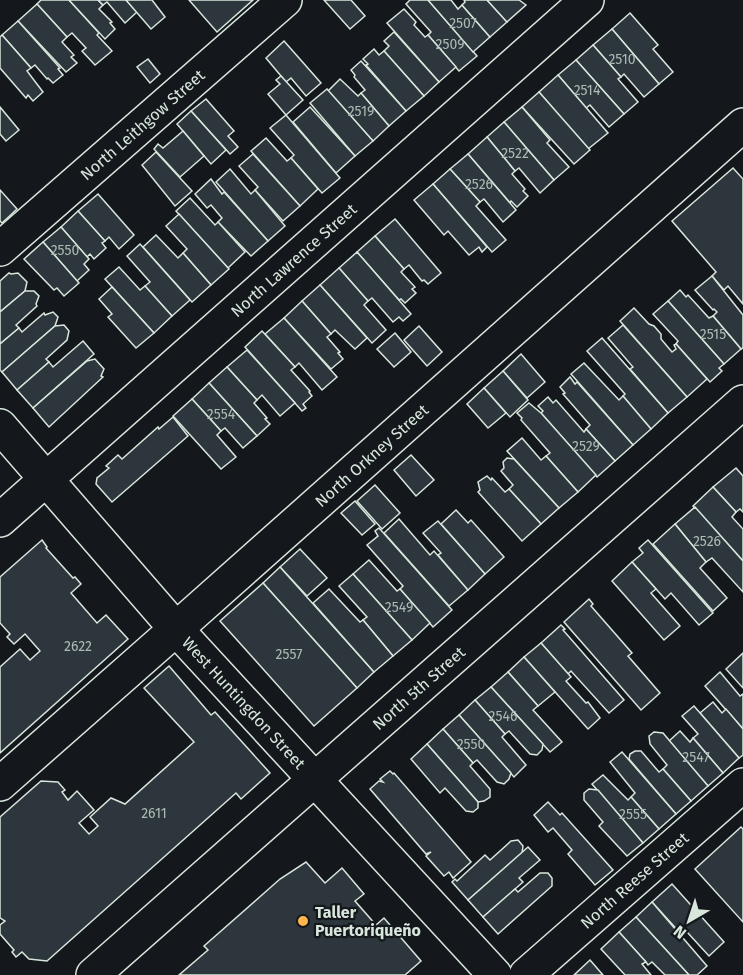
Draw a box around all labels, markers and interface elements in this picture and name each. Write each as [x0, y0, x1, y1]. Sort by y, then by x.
house number: 2507 [449, 15, 477, 32]
house number: 2509 [436, 36, 464, 53]
house number: 2510 [608, 51, 636, 68]
street label: North Leithgow Street [76, 65, 208, 184]
house number: 2514 [574, 82, 601, 99]
house number: 2519 [348, 103, 374, 120]
house number: 2522 [501, 145, 529, 162]
house number: 2526 [465, 176, 493, 193]
street label: North Lawrence Street [227, 199, 360, 321]
house number: 2550 [51, 242, 80, 259]
house number: 2515 [700, 326, 726, 343]
street label: North Orkney Street [311, 400, 432, 511]
house number: 2554 [207, 406, 236, 423]
house number: 2529 [572, 438, 600, 455]
house number: 2526 [693, 533, 721, 550]
house number: 2549 [385, 599, 413, 616]
street label: West Huntingdon Street [178, 633, 310, 773]
house number: 2622 [64, 638, 92, 655]
street label: North 5th Street [369, 642, 469, 734]
house number: 2557 [276, 646, 302, 663]
house number: 2546 [489, 708, 517, 725]
house number: 2550 [457, 736, 486, 753]
house number: 2547 [682, 749, 710, 766]
house number: 2611 [141, 805, 167, 822]
house number: 2555 [619, 806, 647, 823]
street label: North Reese Street [576, 828, 692, 932]
north arrow [659, 891, 719, 951]
place label: Taller Puertoriqueño [315, 903, 421, 940]
marker: Taller Puertoriqueño [296, 914, 310, 928]

